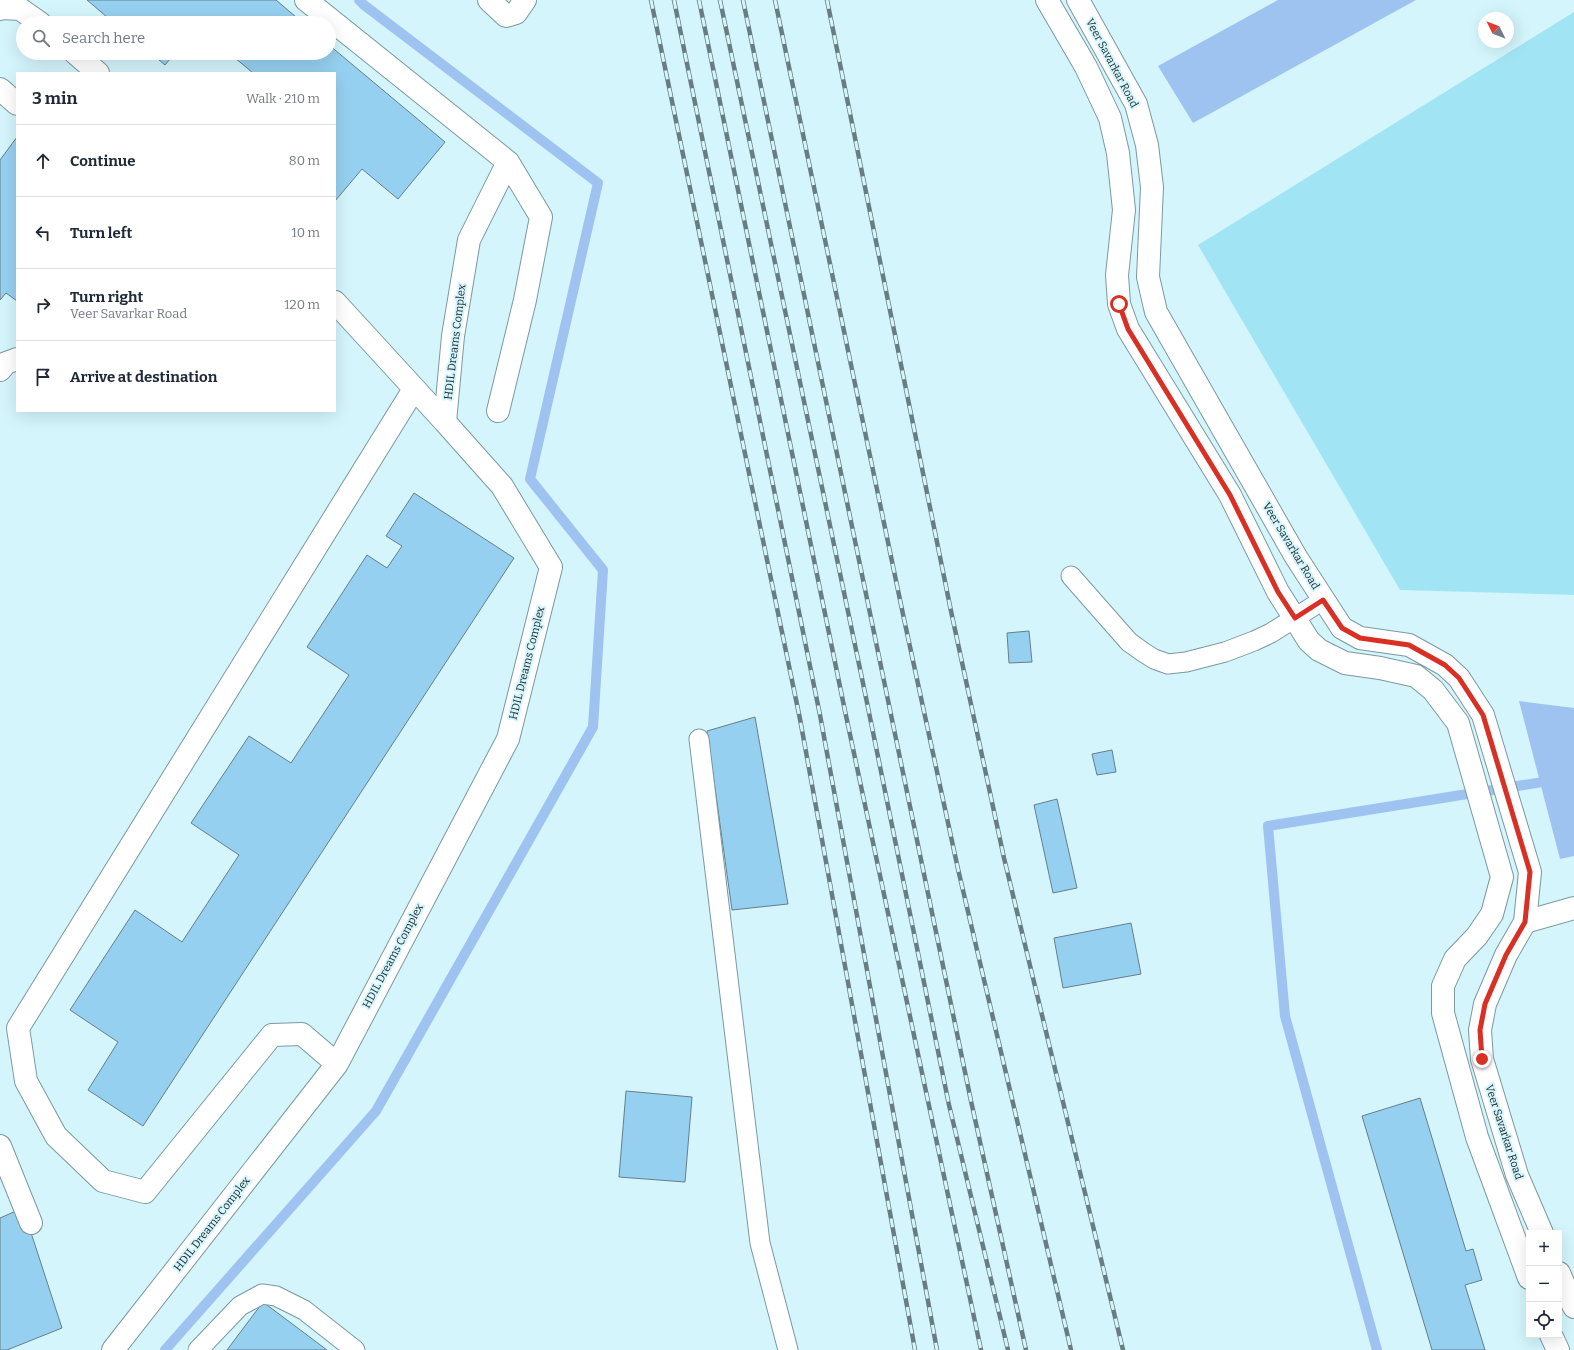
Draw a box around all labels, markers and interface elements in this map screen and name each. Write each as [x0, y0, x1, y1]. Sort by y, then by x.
north arrow [1478, 12, 1514, 48]
search box [16, 16, 336, 60]
street label: Veer Savarkar Road [1083, 16, 1141, 110]
icon: search [30, 27, 52, 49]
text: Search here [62, 29, 145, 47]
text: 3 min [32, 88, 77, 109]
text: Walk · 210 m [246, 91, 320, 106]
icon: ahead [32, 150, 54, 172]
text: Continue [70, 152, 136, 170]
text: 80 m [289, 153, 320, 168]
icon: left [32, 222, 54, 244]
text: Turn left [70, 224, 132, 242]
text: 10 m [291, 225, 320, 240]
street label: HDIL Dreams Complex [441, 284, 469, 400]
text: Turn right [70, 288, 143, 306]
icon: right [32, 294, 54, 316]
route start [1110, 295, 1128, 313]
text: 120 m [284, 297, 320, 312]
text: Veer Savarkar Road [70, 306, 187, 321]
icon: arrive [32, 366, 54, 388]
text: Arrive at destination [70, 368, 217, 386]
street label: Veer Savarkar Road [1260, 500, 1322, 592]
street label: HDIL Dreams Complex [507, 605, 547, 721]
street label: HDIL Dreams Complex [360, 902, 426, 1010]
route end [1473, 1050, 1491, 1068]
street label: Veer Savarkar Road [1483, 1083, 1526, 1182]
street label: HDIL Dreams Complex [171, 1174, 253, 1274]
map controls [1526, 1230, 1562, 1338]
button: + [1526, 1230, 1562, 1266]
button: − [1526, 1266, 1562, 1302]
button: locate [1526, 1302, 1562, 1338]

